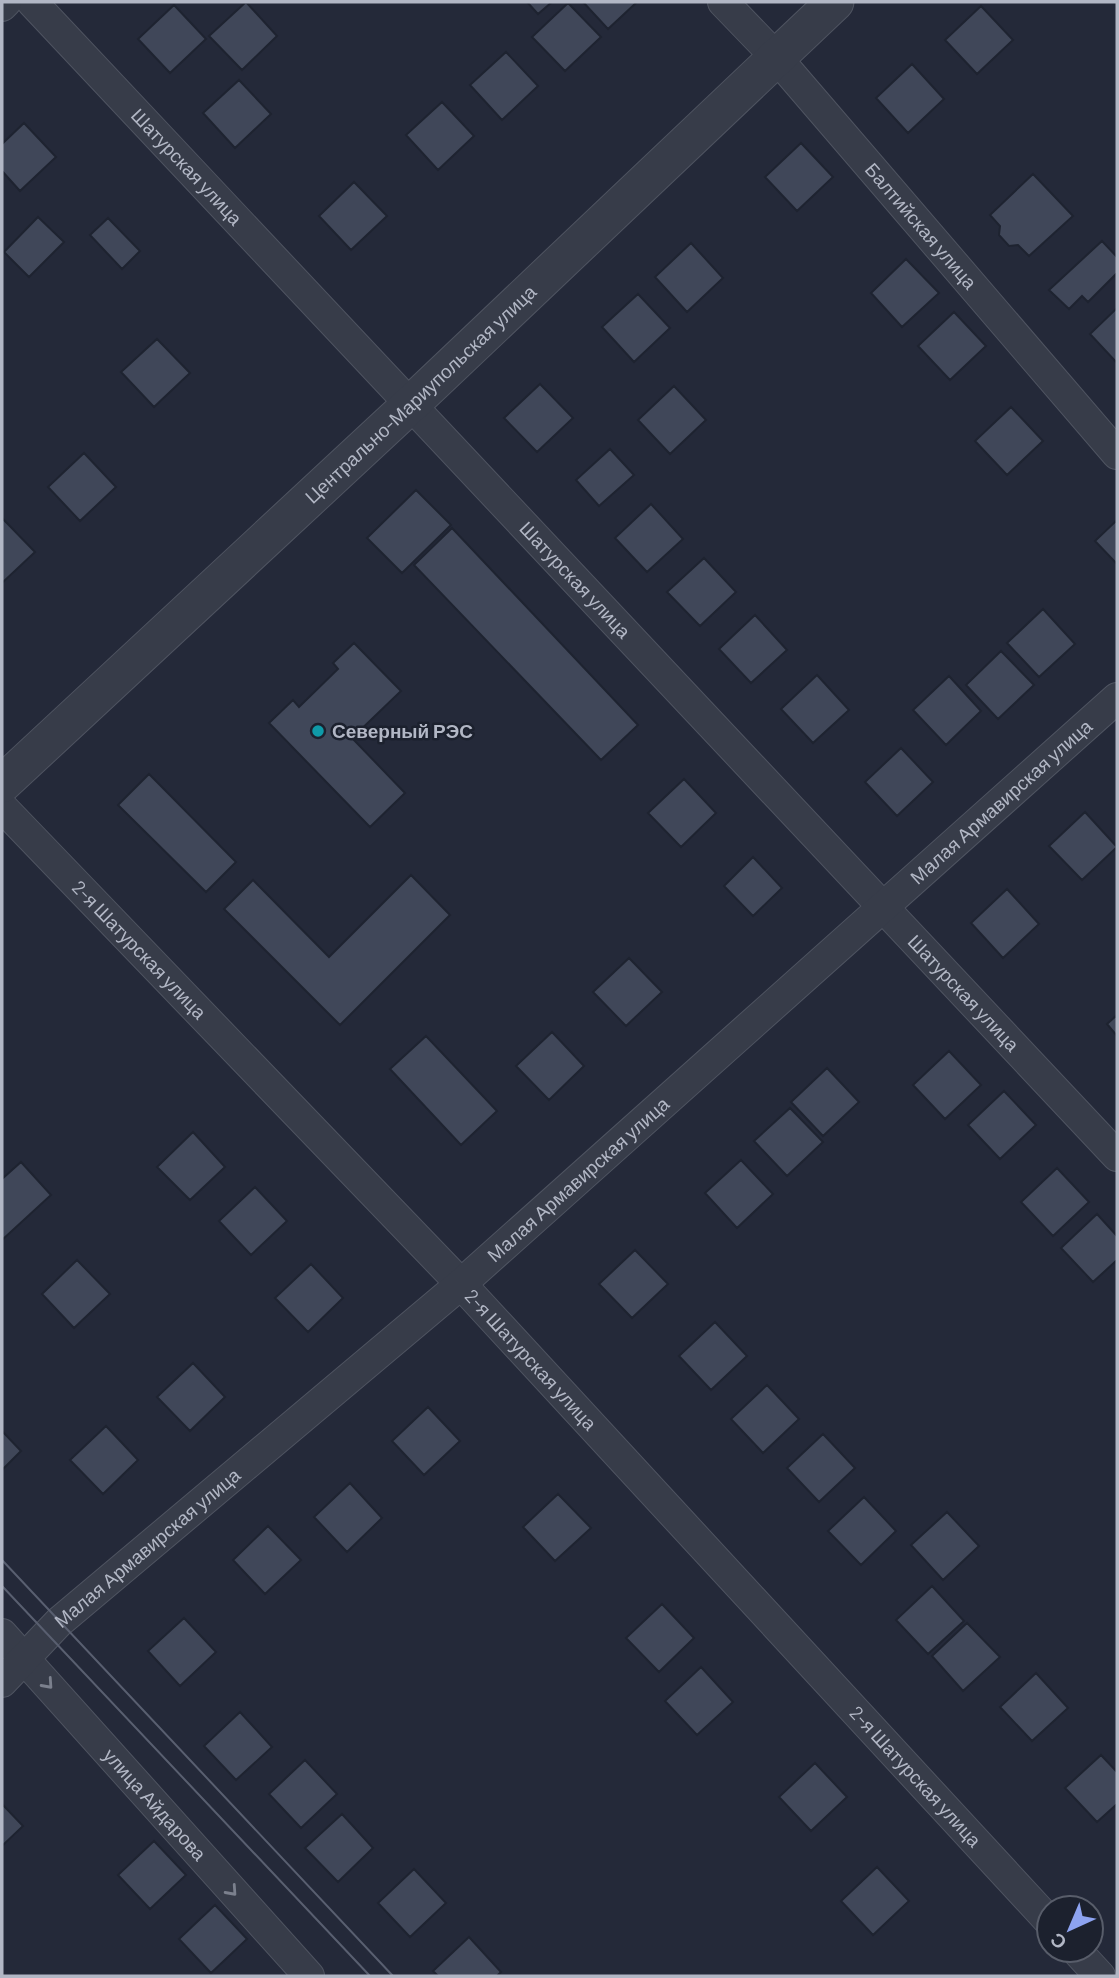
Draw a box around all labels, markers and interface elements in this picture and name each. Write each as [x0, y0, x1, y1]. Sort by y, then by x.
street label: Шатурская улица [127, 103, 248, 230]
street label: Балтийская улица [861, 158, 982, 294]
street label: Центрально-Мариупольская улица [300, 279, 541, 508]
street label: Шатурская улица [515, 516, 636, 643]
street label: Малая Армавирская улица [905, 714, 1097, 888]
place label: Северный РЭС [332, 719, 473, 742]
marker: Северный РЭС [310, 723, 326, 739]
street label: 2-я Шатурская улица [68, 875, 212, 1024]
street label: Шатурская улица [904, 929, 1025, 1056]
street label: Малая Армавирская улица [482, 1092, 674, 1266]
street label: 2-я Шатурская улица [461, 1284, 602, 1435]
street label: Малая Армавирская улица [49, 1463, 245, 1632]
one-way arrow [40, 1676, 52, 1689]
street label: 2-я Шатурская улица [845, 1701, 987, 1851]
street label: улица Айдарова [99, 1743, 212, 1865]
one-way arrow [224, 1882, 236, 1895]
north arrow [1035, 1894, 1105, 1964]
text: С [1045, 1928, 1071, 1955]

